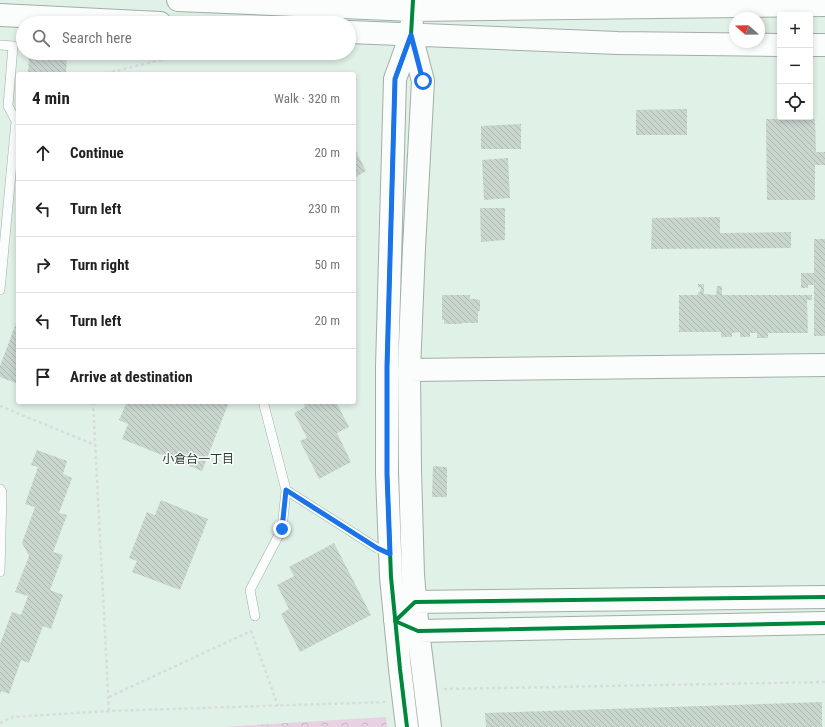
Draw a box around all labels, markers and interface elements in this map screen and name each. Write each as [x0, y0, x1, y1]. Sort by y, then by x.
north arrow [729, 12, 765, 48]
map controls [777, 12, 813, 120]
button: + [777, 12, 813, 48]
search box [16, 16, 356, 60]
icon: search [30, 27, 52, 49]
text: Search here [62, 29, 132, 47]
button: − [777, 48, 813, 84]
route start [414, 72, 432, 90]
button: locate [777, 84, 813, 120]
text: 4 min [32, 88, 70, 108]
text: Walk · 320 m [274, 91, 340, 106]
icon: ahead [32, 142, 54, 164]
text: Continue [70, 144, 124, 162]
text: 20 m [314, 145, 340, 160]
icon: left [32, 198, 54, 220]
text: Turn left [70, 200, 121, 218]
text: 230 m [308, 201, 340, 216]
icon: right [32, 254, 54, 276]
text: Turn right [70, 256, 129, 274]
text: 50 m [314, 257, 340, 272]
icon: left [32, 310, 54, 332]
text: Turn left [70, 312, 121, 330]
text: 20 m [314, 313, 340, 328]
icon: arrive [32, 366, 54, 388]
text: Arrive at destination [70, 368, 193, 386]
district label: 小倉台一丁目 [162, 452, 234, 466]
route end [273, 520, 291, 538]

